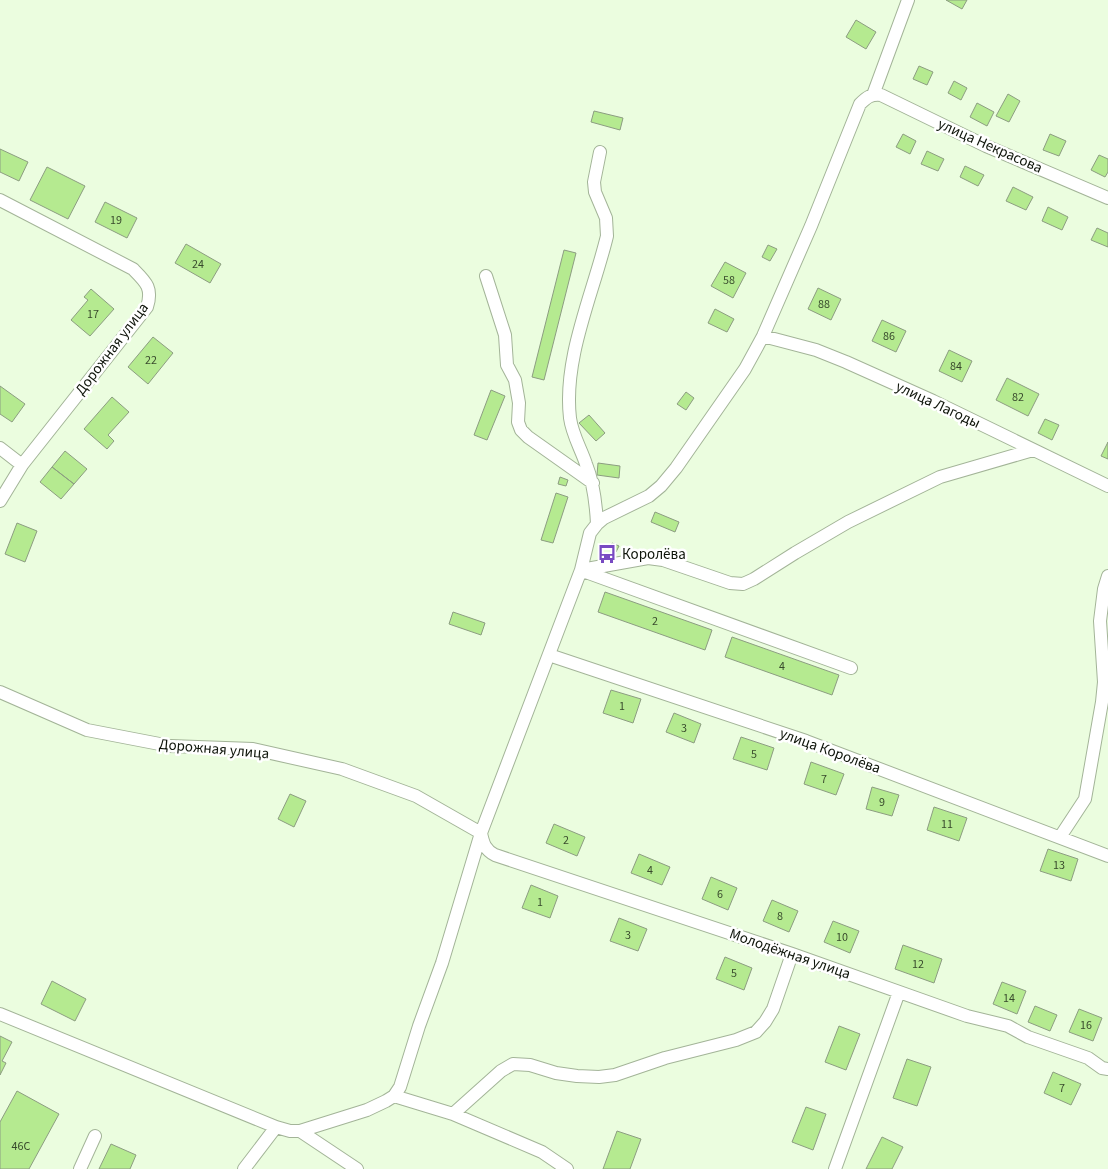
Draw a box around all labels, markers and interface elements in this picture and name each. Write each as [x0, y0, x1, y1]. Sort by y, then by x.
street label: улица Некрасова [934, 114, 1046, 178]
house number: 19 [110, 212, 122, 229]
house number: 24 [192, 256, 204, 273]
house number: 58 [723, 272, 735, 289]
house number: 88 [818, 296, 830, 313]
street label: Дорожная улица [70, 299, 154, 399]
house number: 17 [87, 306, 99, 323]
house number: 86 [883, 328, 895, 345]
house number: 22 [145, 352, 157, 369]
house number: 84 [950, 358, 962, 375]
street label: улица Лагоды [892, 376, 984, 434]
house number: 82 [1012, 389, 1024, 406]
bus stop icon: Королёва [596, 543, 618, 565]
place label: Королёва [622, 544, 686, 565]
house number: 2 [652, 613, 658, 630]
house number: 4 [779, 658, 785, 675]
house number: 1 [619, 698, 625, 715]
house number: 3 [681, 720, 687, 737]
street label: улица Королёва [777, 723, 883, 779]
street label: Дорожная улица [158, 734, 270, 764]
house number: 5 [751, 746, 757, 763]
house number: 7 [821, 771, 827, 788]
house number: 9 [879, 794, 885, 811]
house number: 11 [941, 816, 953, 833]
house number: 2 [563, 832, 569, 849]
house number: 13 [1053, 857, 1065, 874]
house number: 4 [647, 862, 653, 879]
house number: 6 [717, 886, 723, 903]
house number: 1 [537, 894, 543, 911]
house number: 8 [777, 908, 783, 925]
street label: Молодёжная улица [727, 923, 853, 985]
house number: 3 [625, 927, 631, 944]
house number: 10 [836, 929, 848, 946]
house number: 12 [912, 956, 924, 973]
house number: 5 [731, 965, 737, 982]
house number: 14 [1003, 990, 1015, 1007]
house number: 16 [1080, 1017, 1092, 1034]
house number: 7 [1059, 1080, 1065, 1097]
house number: 46С [12, 1138, 31, 1155]

